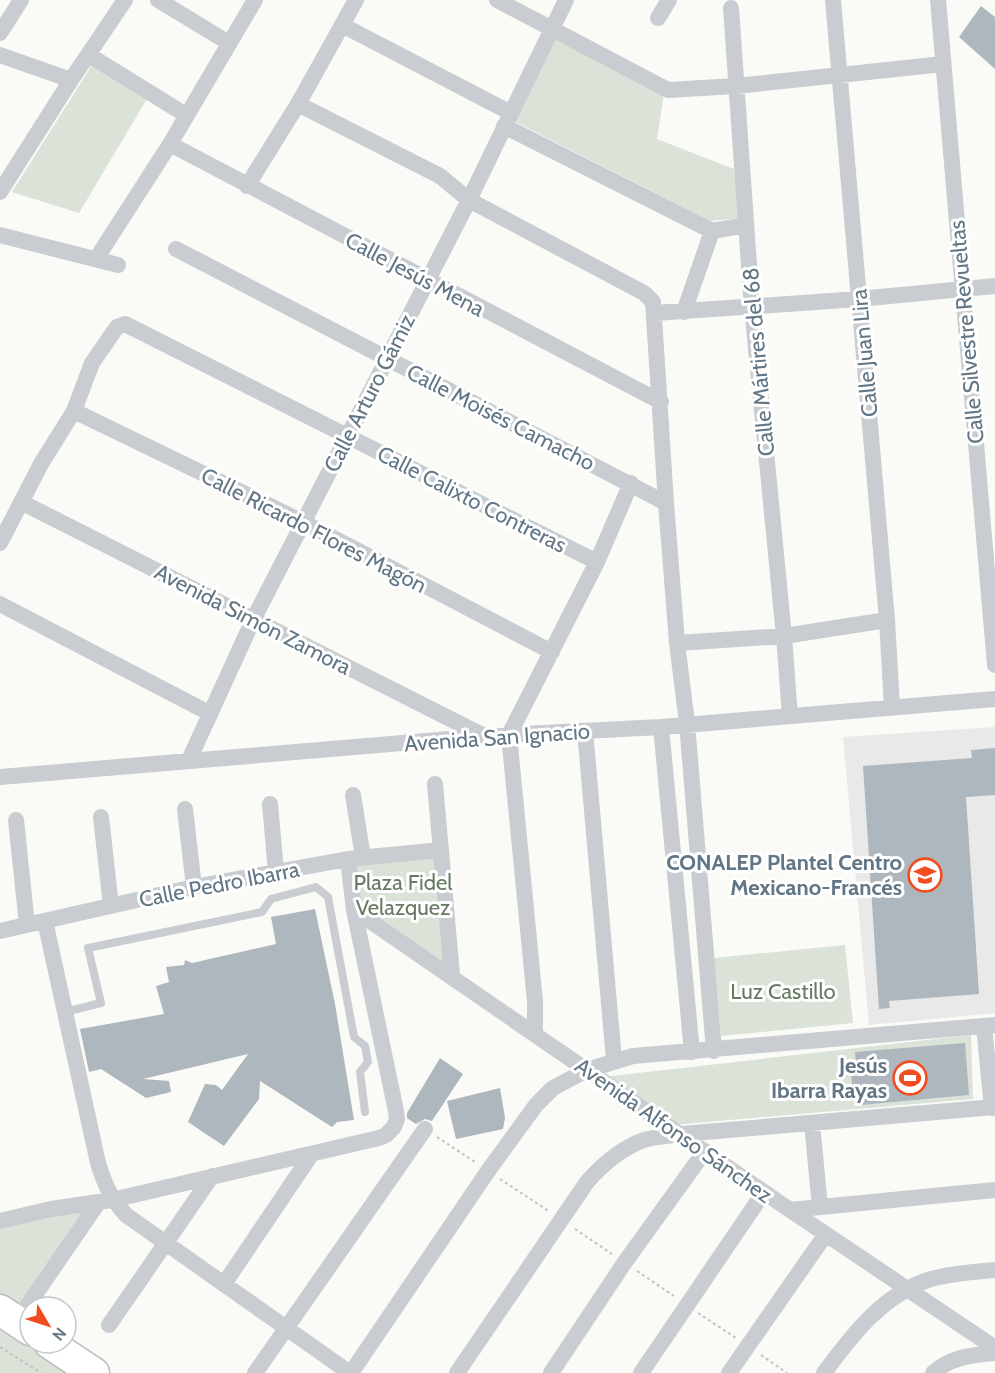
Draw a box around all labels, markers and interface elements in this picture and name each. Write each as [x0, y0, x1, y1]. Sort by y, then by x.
street label: Calle Silvestre Revueltas [943, 219, 990, 445]
street label: Calle Jesús Mena [341, 226, 489, 323]
street label: Calle Mártires del 68 [737, 266, 780, 457]
street label: Calle Juan Lira [845, 287, 884, 418]
street label: Calle Arturo Gámiz [318, 310, 421, 477]
street label: Calle Moisés Camacho [402, 358, 599, 477]
street label: Calle Calixto Contreras [373, 440, 571, 559]
street label: Calle Ricardo Flores Magón [197, 462, 431, 599]
street label: Avenida Simón Zamora [150, 558, 356, 681]
street label: Avenida San Ignacio [403, 718, 591, 757]
place label: CONALEP Plantel Centro Mexicano-Francés [666, 849, 902, 901]
street label: Calle Pedro Ibarra [137, 856, 302, 913]
school or university icon: CONALEP Plantel Centro Mexicano-Francés [907, 857, 943, 893]
park label: Plaza Fidel Velazquez [354, 869, 453, 921]
park label: Luz Castillo [730, 978, 836, 1005]
street label: Avenida Alfonso Sánchez [570, 1052, 778, 1209]
place label: Jesús Ibarra Rayas [771, 1052, 887, 1104]
sports icon: Jesús Ibarra Rayas [892, 1060, 928, 1096]
north arrow [18, 1295, 78, 1355]
text: N [48, 1324, 70, 1344]

